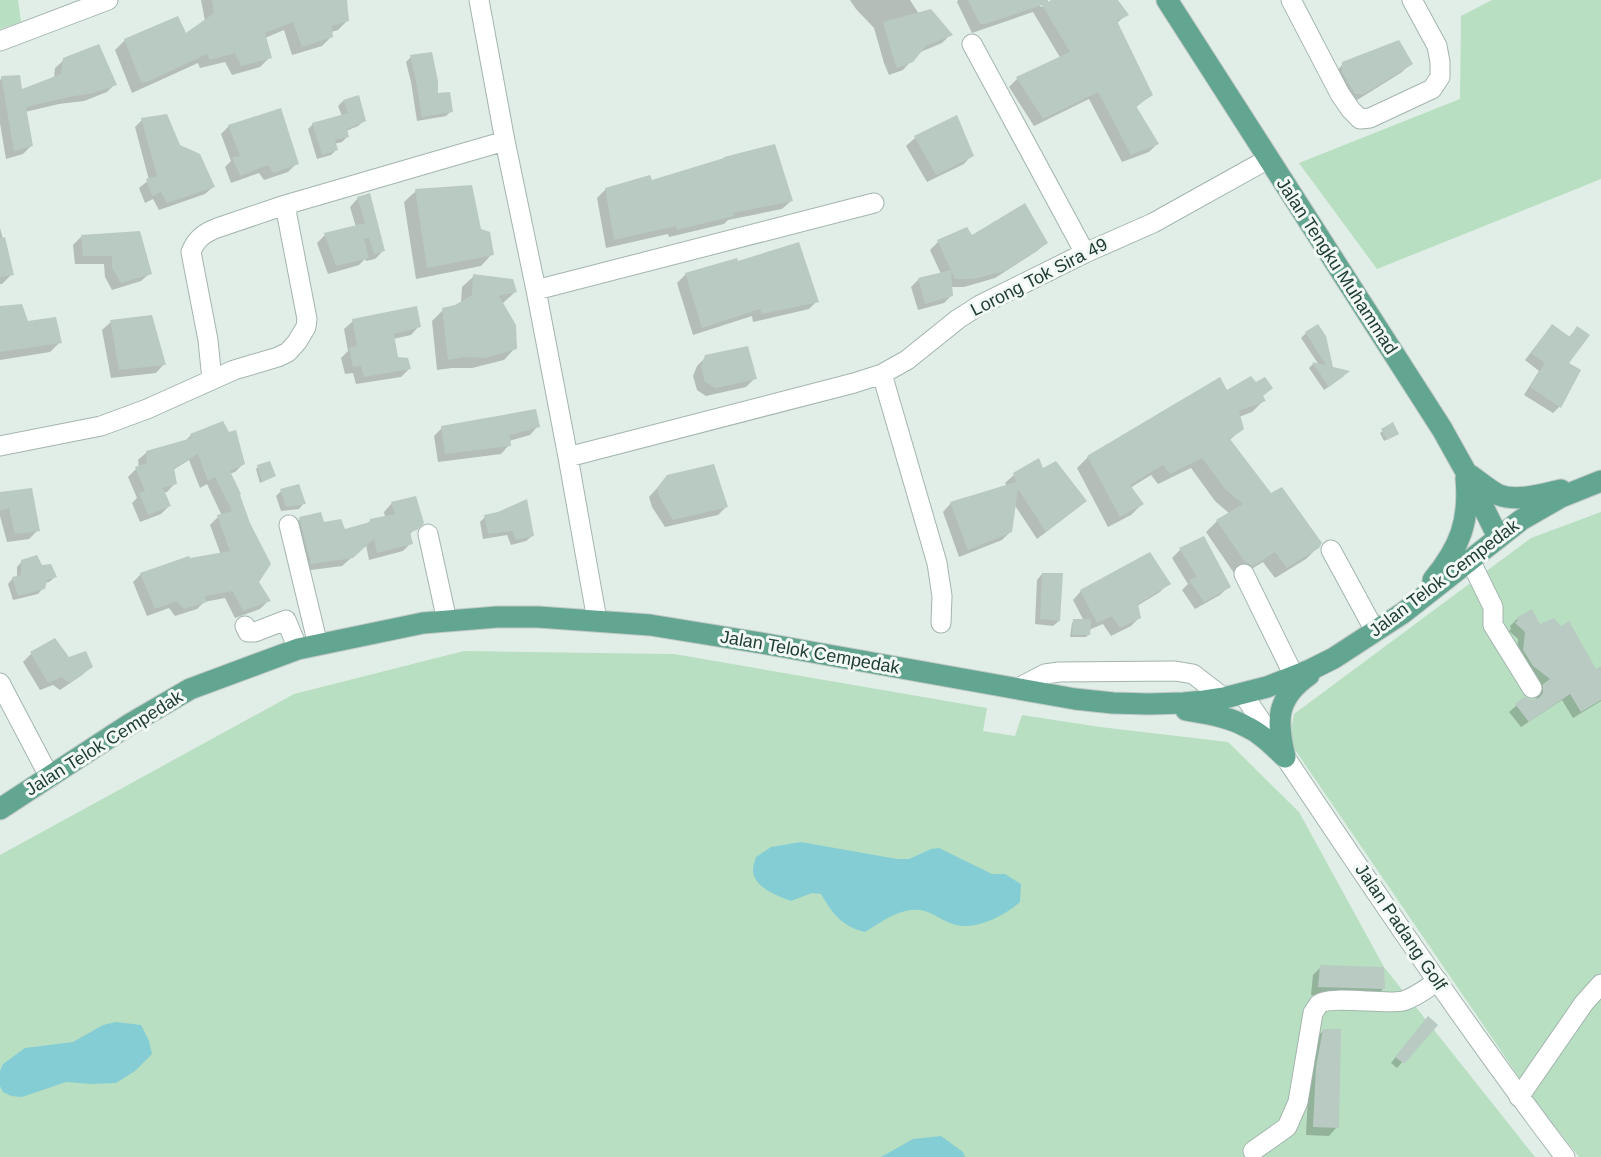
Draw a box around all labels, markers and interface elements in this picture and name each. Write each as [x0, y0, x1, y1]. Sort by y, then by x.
street label: Jalan Tengku Muhammad [1273, 174, 1401, 358]
street label: Lorong Tok Sira 49 [967, 234, 1111, 320]
street label: Jalan Telok Cempedak [1365, 515, 1523, 641]
street label: Jalan Telok Cempedak [719, 626, 902, 678]
street label: Jalan Telok Cempedak [22, 686, 187, 800]
street label: Jalan Padang Golf [1351, 860, 1451, 995]

